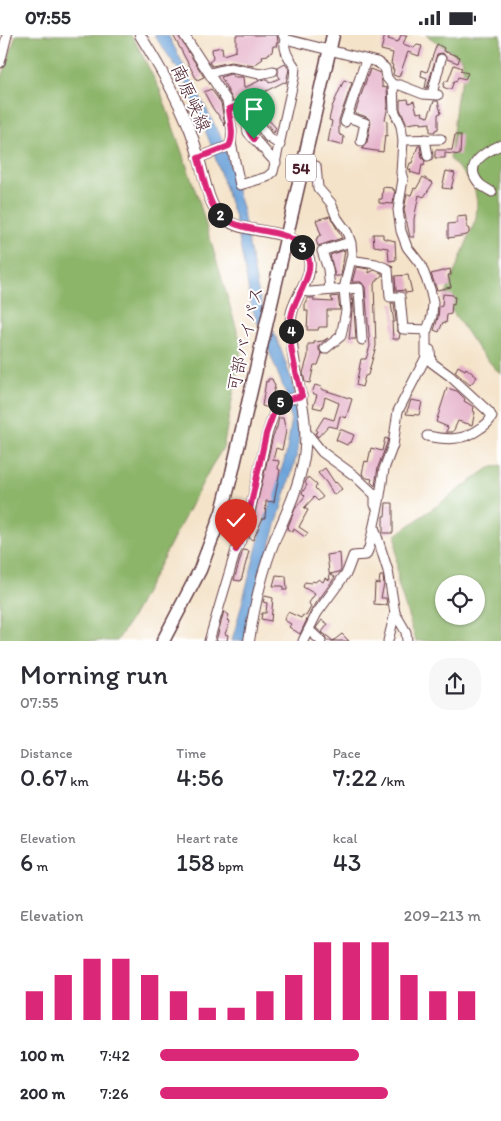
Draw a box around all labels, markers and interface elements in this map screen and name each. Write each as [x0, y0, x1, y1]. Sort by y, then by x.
text: 07:55 [25, 6, 71, 29]
street label: 南原峡線 [166, 61, 216, 135]
pin [233, 88, 275, 139]
icon: arrive [240, 95, 268, 123]
road number: 54 [286, 155, 316, 181]
pin: 2 [208, 203, 232, 227]
text: 2 [217, 207, 224, 224]
pin: 3 [290, 235, 314, 259]
text: 3 [299, 239, 306, 256]
street label: 可部バイパス [222, 284, 268, 394]
pin: 4 [278, 319, 304, 343]
text: 4 [287, 323, 296, 340]
pin: 5 [268, 389, 292, 415]
text: 5 [277, 394, 284, 411]
pin [215, 499, 257, 550]
icon: check [222, 506, 250, 534]
map controls [435, 575, 485, 625]
button: locate [435, 575, 485, 625]
text: Morning run [20, 657, 168, 691]
button: share [429, 658, 481, 710]
text: 07:55 [20, 693, 59, 712]
text: Distance [20, 745, 72, 762]
text: Time [176, 745, 206, 762]
text: Pace [333, 745, 361, 762]
text: 0.67 [20, 762, 67, 792]
text: 4:56 [176, 762, 224, 792]
text: 7:22 [333, 762, 377, 792]
text: km [67, 773, 89, 790]
text: /km [377, 773, 405, 790]
text: Elevation [20, 830, 76, 847]
text: Heart rate [176, 830, 238, 847]
text: kcal [333, 830, 358, 847]
text: 6 [20, 847, 33, 877]
text: 158 [176, 847, 215, 877]
text: 43 [333, 847, 361, 877]
text: m [33, 858, 48, 875]
text: bpm [215, 858, 244, 875]
text: Elevation [20, 906, 84, 925]
text: 209–213 m [404, 906, 481, 925]
text: 100 m [20, 1046, 64, 1065]
text: 7:42 [100, 1046, 130, 1065]
text: 200 m [20, 1084, 65, 1103]
text: 7:26 [100, 1084, 129, 1103]

